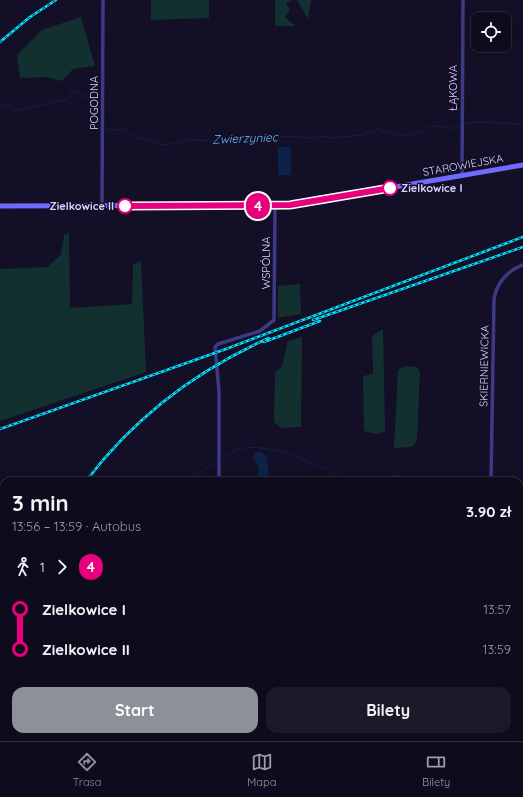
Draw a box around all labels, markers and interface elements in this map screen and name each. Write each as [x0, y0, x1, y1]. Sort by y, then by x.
map controls [471, 12, 511, 52]
button: locate [471, 12, 511, 52]
street label: ŁĄKOWA [446, 65, 460, 111]
street label: POGODNA [87, 76, 101, 130]
water label: Zwierzyniec [212, 129, 280, 147]
street label: STAROWIEJSKA [422, 151, 504, 179]
marker: Zielkowice I [382, 180, 398, 196]
place label: Zielkowice I [401, 181, 462, 195]
line badge: 4 [245, 193, 271, 219]
text: 4 [254, 197, 262, 215]
marker: Zielkowice II [117, 198, 133, 214]
place label: Zielkowice II [50, 199, 114, 213]
street label: WSPÓLNA [259, 237, 273, 289]
street label: SKIERNIEWICKA [476, 325, 492, 407]
text: 3 min [12, 489, 69, 517]
text: 3.90 zł [466, 502, 511, 521]
text: 13:56 – 13:59 · Autobus [12, 518, 141, 534]
icon: walk [12, 556, 34, 578]
icon: forward [51, 556, 73, 578]
text: 4 [87, 558, 95, 576]
text: 1 [40, 559, 45, 575]
text: Zielkowice I [42, 600, 126, 619]
text: 13:57 [483, 601, 511, 617]
text: Zielkowice II [42, 640, 130, 659]
text: 13:59 [483, 641, 511, 657]
button: Start [12, 687, 258, 733]
button: Bilety [266, 687, 511, 733]
tab: Trasa [73, 751, 102, 789]
tab: Mapa [247, 751, 276, 789]
tab: Bilety [422, 751, 450, 789]

